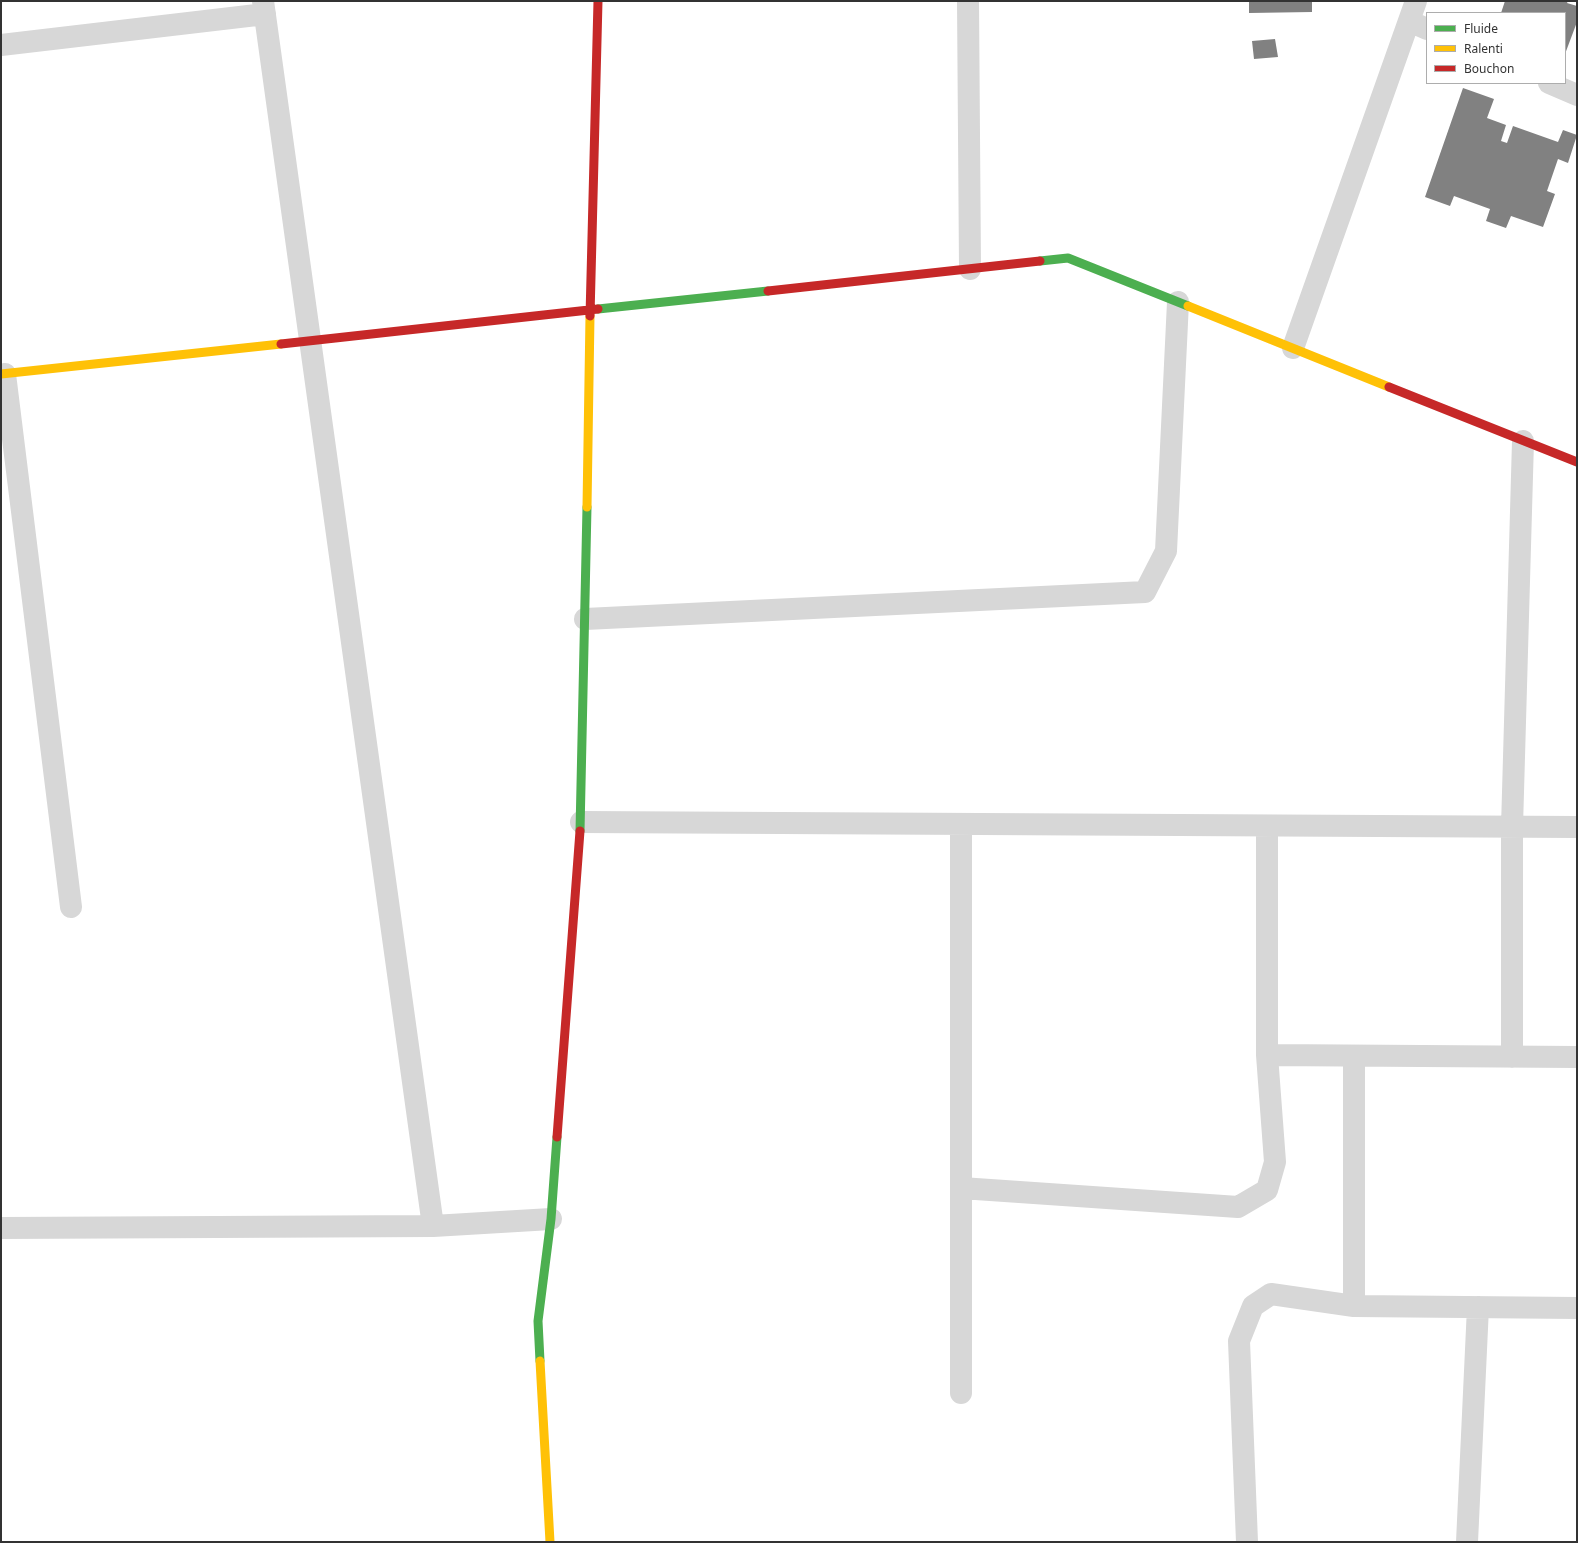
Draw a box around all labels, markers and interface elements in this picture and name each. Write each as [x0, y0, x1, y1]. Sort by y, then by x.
legend [1426, 12, 1566, 84]
text: Fluide [1464, 20, 1498, 37]
text: Ralenti [1464, 40, 1503, 57]
text: Bouchon [1464, 60, 1514, 77]

